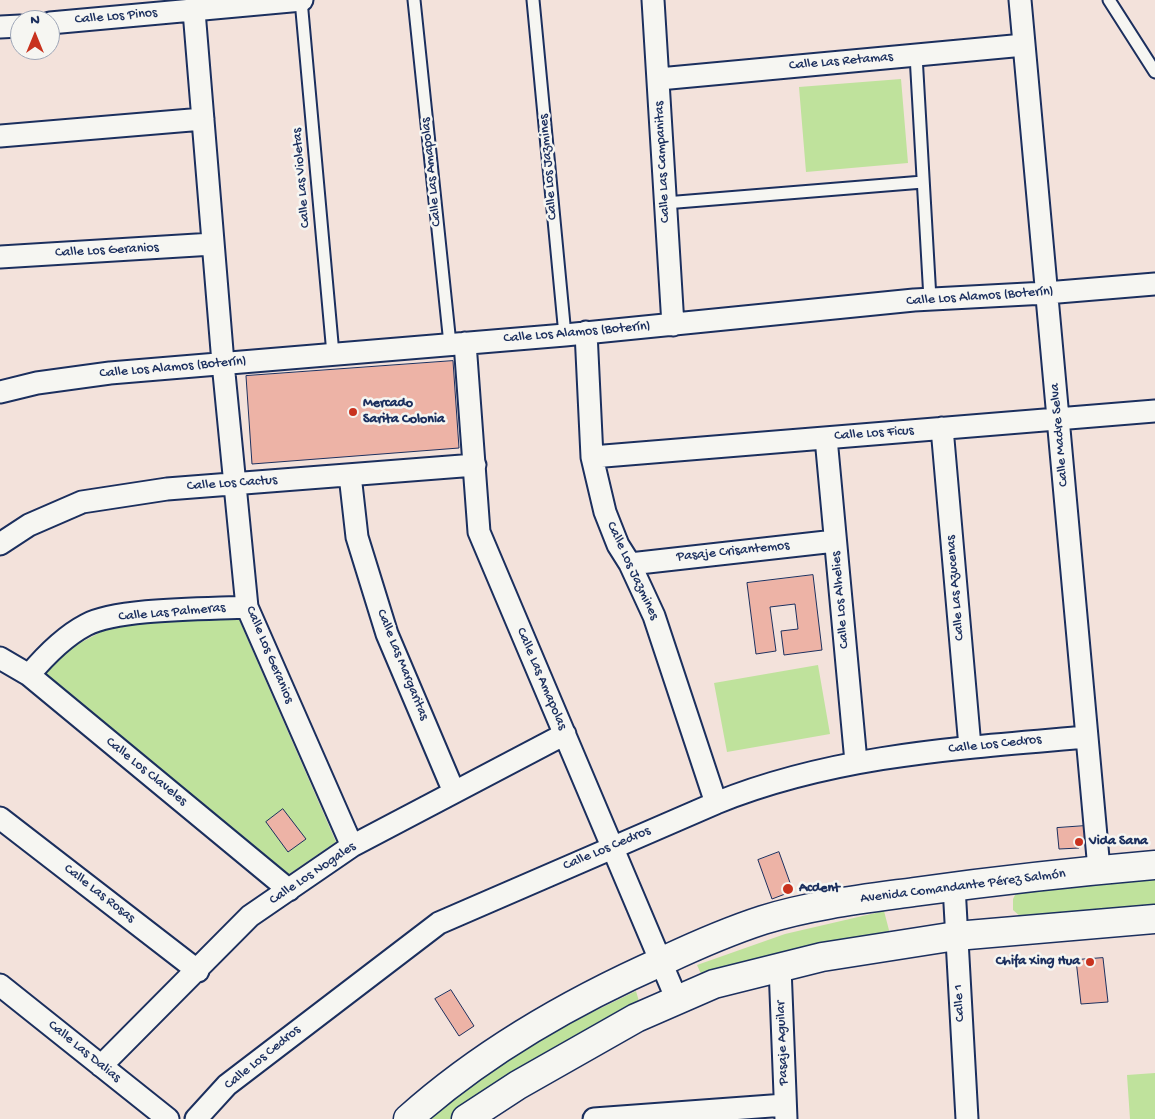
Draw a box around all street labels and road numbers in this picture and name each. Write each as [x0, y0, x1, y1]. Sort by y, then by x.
street label: Calle Los Pinos [74, 5, 158, 29]
street label: Calle Las Retamas [788, 49, 894, 75]
street label: Calle Las Campanitas [651, 101, 675, 223]
street label: Calle Los Jazmines [536, 113, 562, 221]
street label: Calle Las Amapolas [418, 117, 446, 227]
street label: Calle Las Violetas [289, 127, 315, 229]
street label: Calle Los Geranios [55, 240, 159, 262]
street label: Calle Los Alamos (Boterín) [906, 283, 1054, 311]
street label: Calle Los Alamos (Boterín) [503, 318, 651, 348]
street label: Calle Los Alamos (Boterín) [99, 353, 247, 383]
street label: Calle Madre Selva [1047, 382, 1073, 488]
street label: Calle Los Ficus [834, 423, 914, 445]
street label: Calle Los Cactus [186, 472, 278, 496]
street label: Calle Los Jazmines [602, 519, 662, 623]
street label: Calle Las Azucenas [943, 534, 969, 642]
street label: Pasaje Crisantemos [676, 538, 790, 566]
street label: Calle Los Alhelies [828, 551, 854, 649]
street label: Calle Las Palmeras [118, 600, 226, 626]
street label: Calle Los Geranios [241, 604, 297, 706]
street label: Calle Las Margaritas [372, 607, 432, 723]
street label: Calle Las Amapolas [512, 625, 570, 733]
street label: Calle Los Cedros [948, 732, 1042, 758]
street label: Calle Los Claveles [102, 734, 190, 810]
street label: Calle Los Cedros [561, 823, 653, 875]
street label: Calle Los Nogales [267, 839, 359, 909]
street label: Calle Las Rosas [60, 861, 138, 927]
street label: Avenida Comandante Pérez Salmón [859, 866, 1067, 908]
street label: Calle 1 [951, 984, 969, 1022]
street label: Pasaje Aguilar [773, 1000, 793, 1086]
street label: Calle Las Dalias [44, 1017, 124, 1087]
street label: Calle Los Cedros [221, 1022, 305, 1094]

